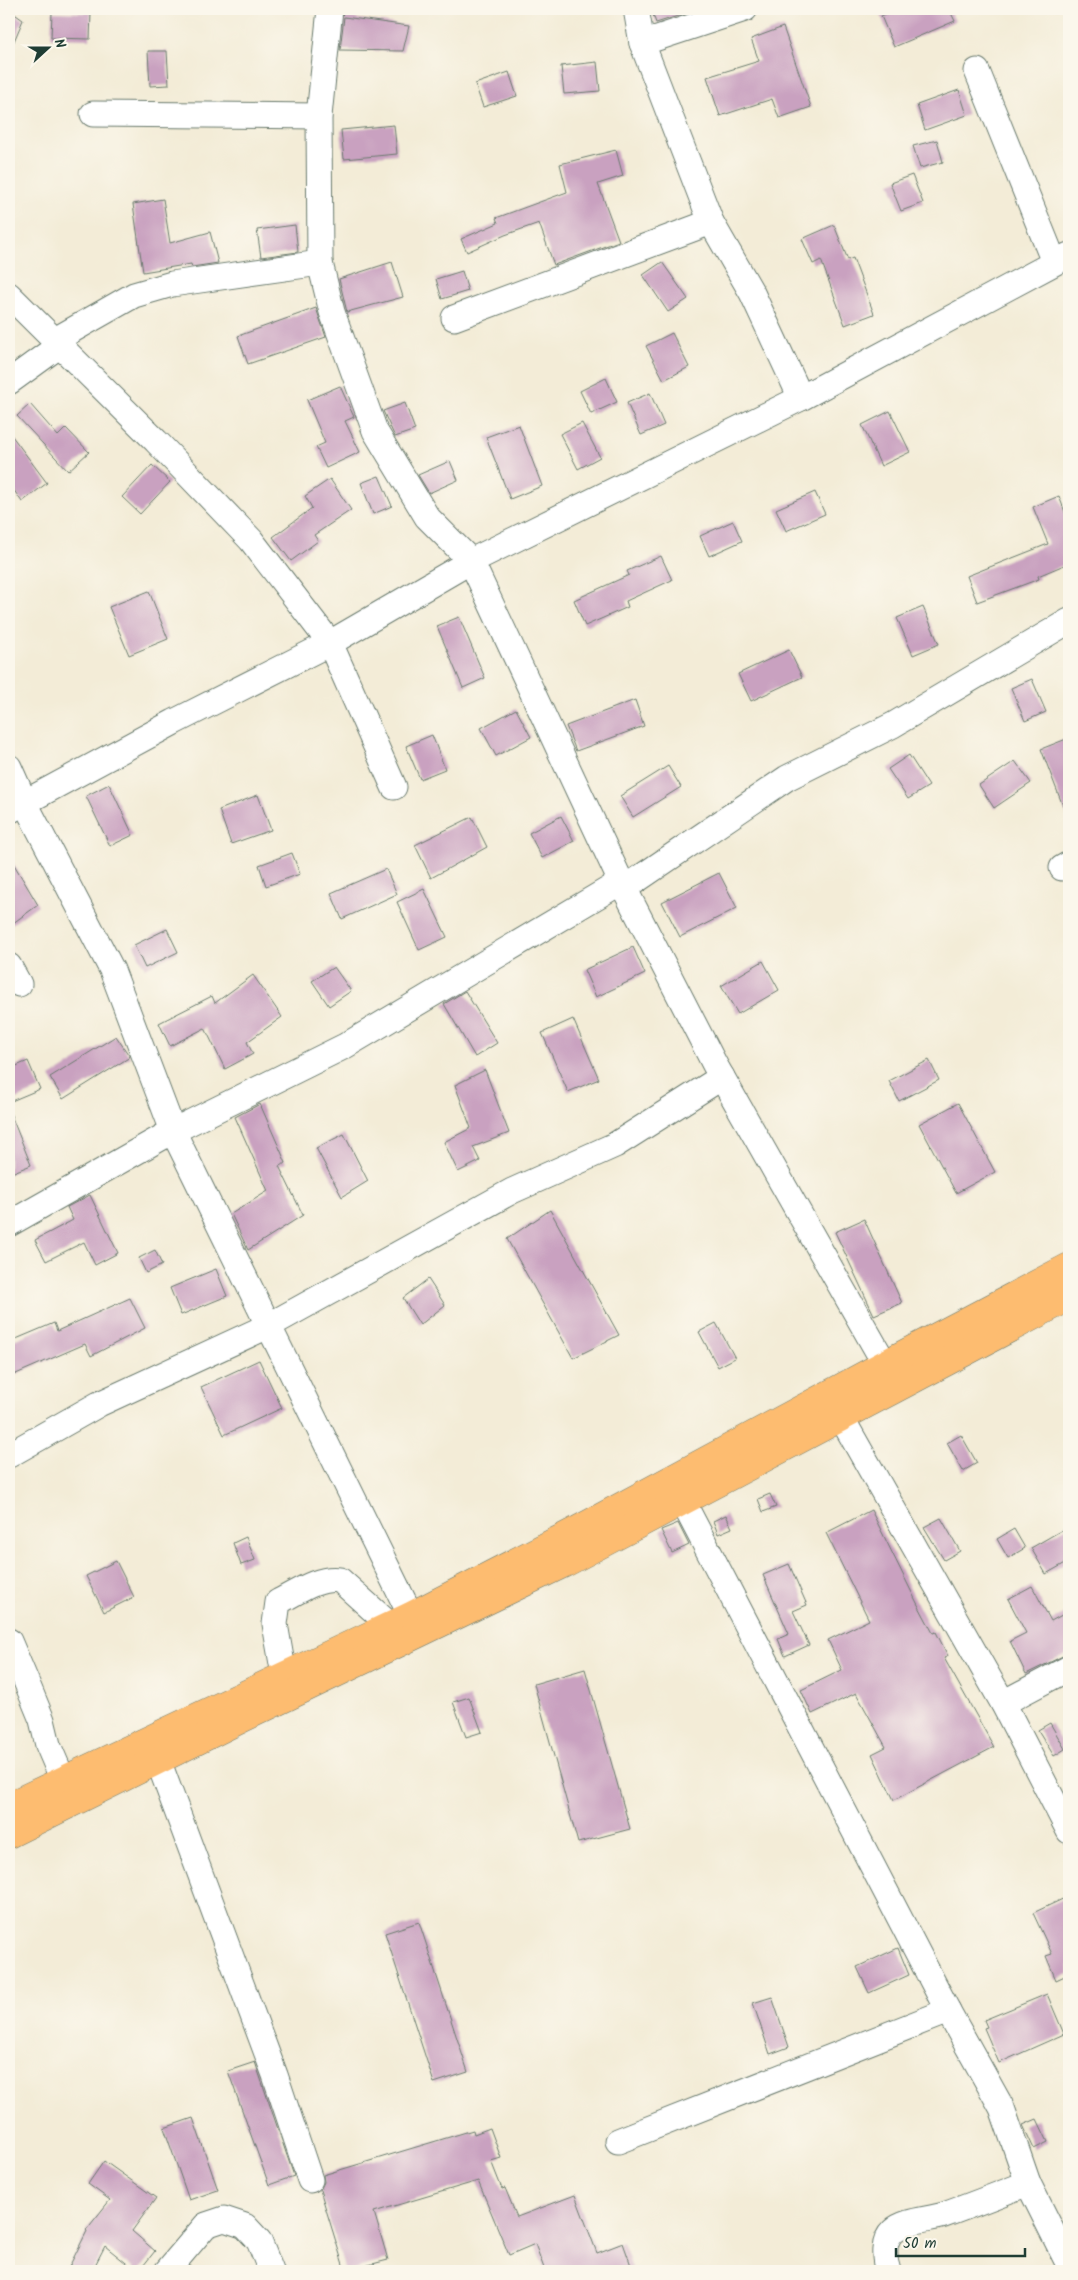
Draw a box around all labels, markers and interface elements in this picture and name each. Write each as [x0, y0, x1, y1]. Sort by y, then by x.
north arrow [22, 22, 72, 72]
text: N [47, 36, 71, 52]
scale bar [896, 2225, 1024, 2257]
text: 50 m [903, 2232, 937, 2256]

